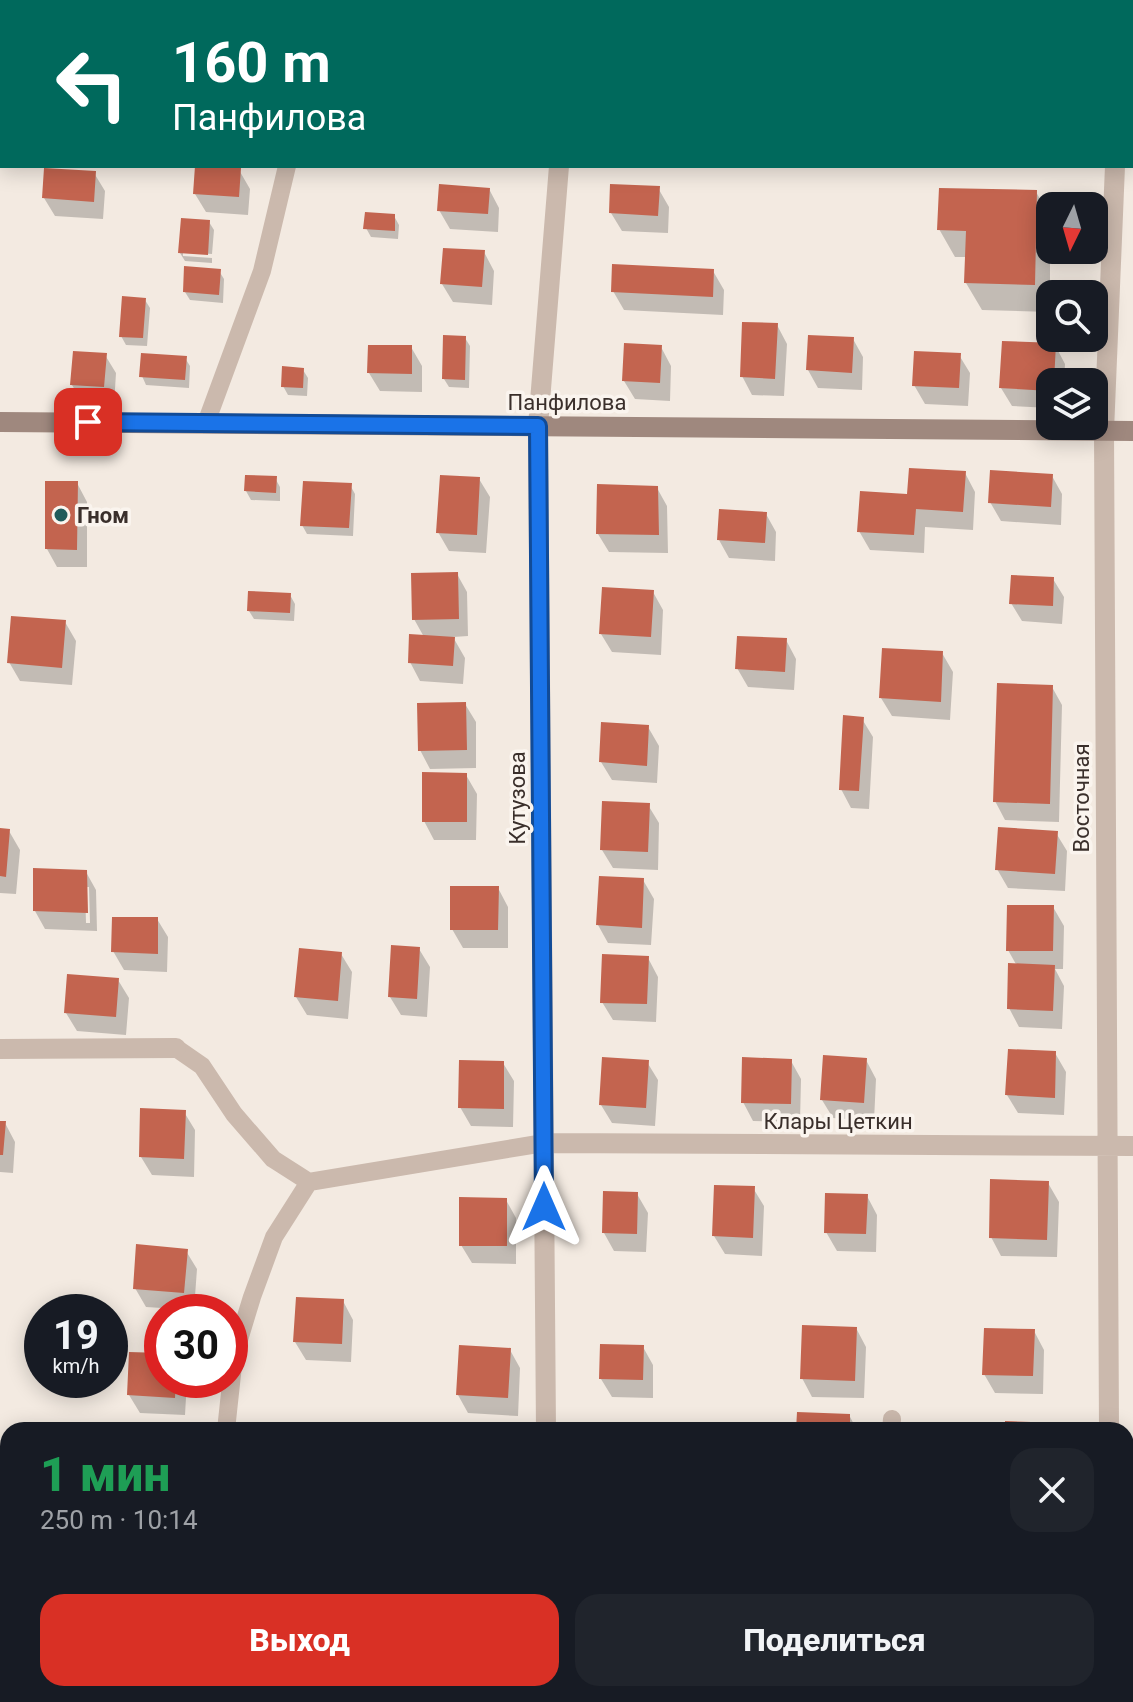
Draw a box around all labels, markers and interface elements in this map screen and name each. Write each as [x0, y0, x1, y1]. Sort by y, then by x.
text: 160 m [172, 30, 331, 96]
icon: left [40, 32, 144, 136]
text: Панфилова [172, 97, 366, 139]
north arrow [1036, 192, 1108, 264]
map controls [1036, 192, 1108, 440]
button: search [1036, 280, 1108, 352]
button: layers [1036, 368, 1108, 440]
pin [54, 388, 122, 456]
street label: Панфилова [508, 390, 626, 415]
icon: arrive [66, 400, 110, 444]
place label: Гном [77, 503, 129, 528]
marker: Гном [52, 506, 70, 524]
street label: Восточная [1069, 743, 1094, 853]
street label: Кутузова [505, 751, 530, 845]
street label: Клары Цеткин [763, 1109, 913, 1134]
position arrow [502, 1165, 586, 1249]
speed limit sign: 30 [144, 1294, 248, 1398]
text: 19 [53, 1312, 99, 1359]
text: km/h [53, 1354, 99, 1378]
text: 1 мин [40, 1446, 170, 1503]
button: close [1010, 1448, 1094, 1532]
text: 250 m · 10:14 [40, 1505, 198, 1535]
button: Выход [40, 1594, 559, 1686]
button: Поделиться [575, 1594, 1094, 1686]

